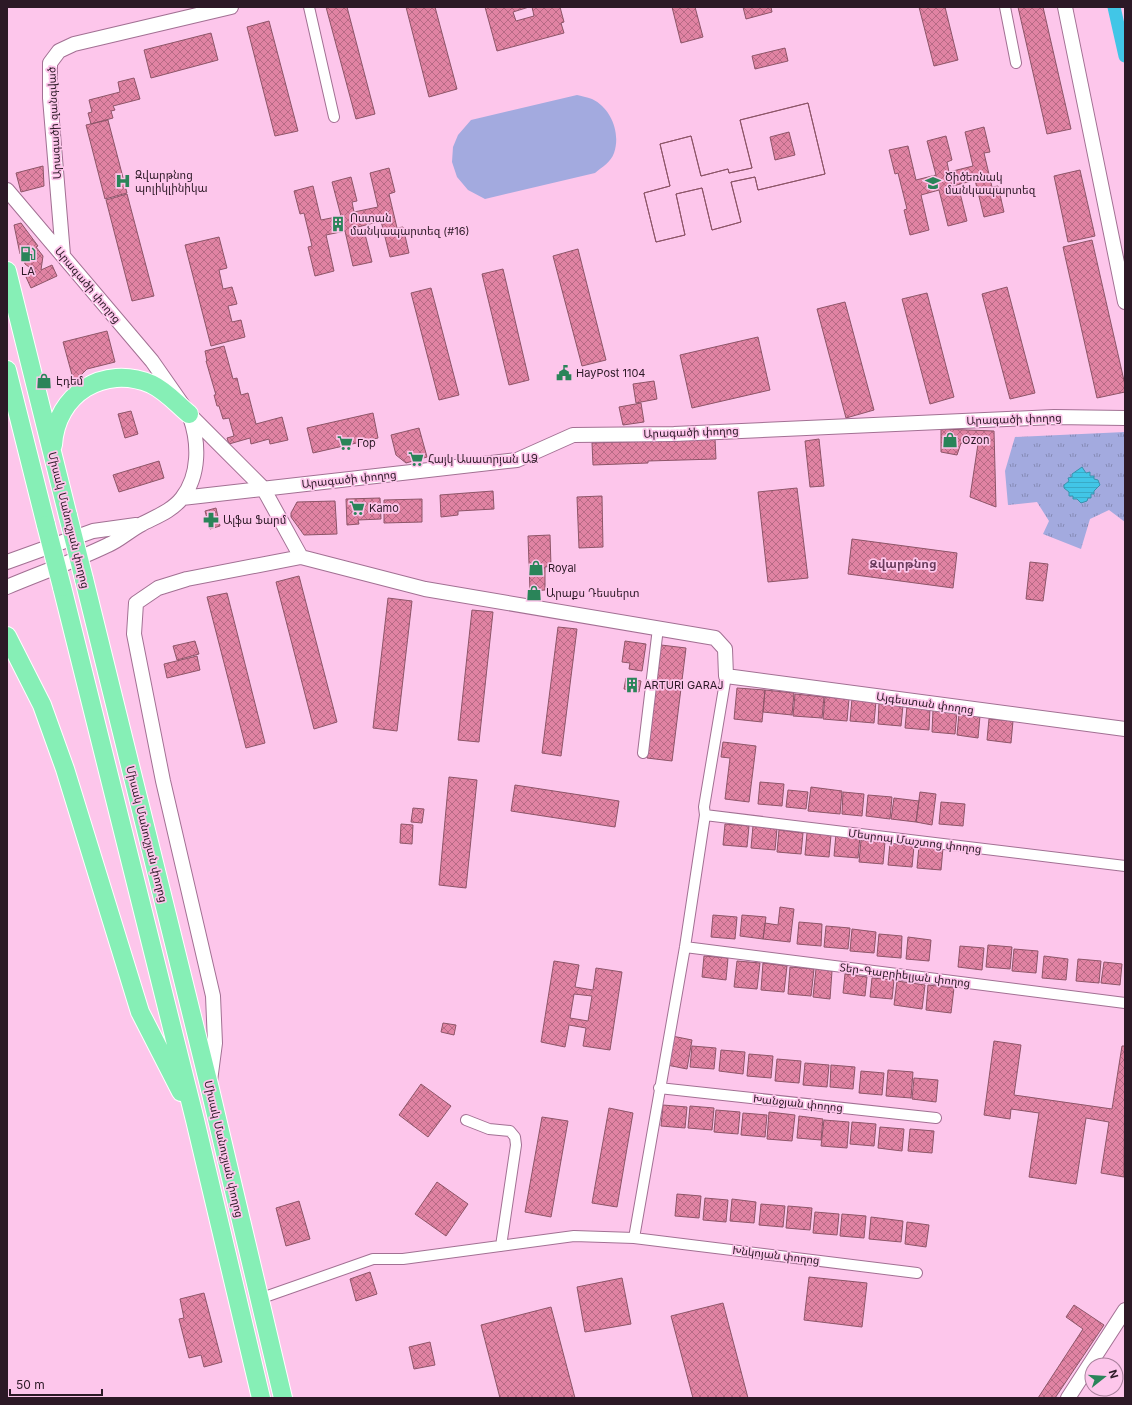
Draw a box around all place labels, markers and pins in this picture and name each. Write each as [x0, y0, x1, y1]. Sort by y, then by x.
place label: Զվարթնոց պոլիկլինիկա [135, 168, 208, 195]
place label: Ծիծեռնակ մանկապարտեզ [945, 170, 1037, 197]
hospital icon: Զվարթնոց պոլիկլինիկա [114, 172, 132, 190]
school or university icon: Ծիծեռնակ մանկապարտեզ [924, 174, 942, 192]
place label: Ոստան մանկապարտեզ (#16) [350, 211, 470, 238]
building icon: Ոստան մանկապարտեզ (#16) [329, 215, 347, 233]
fuel station icon: LA [19, 245, 37, 263]
place label: LA [21, 264, 35, 278]
public building icon: HayPost 1104 [555, 364, 573, 382]
place label: HayPost 1104 [576, 366, 645, 380]
shop icon: Էդեմ [35, 372, 53, 390]
place label: Էդեմ [56, 374, 84, 388]
shop icon: Ozon [941, 431, 959, 449]
place label: Ozon [962, 433, 989, 447]
supermarket icon: Гор [336, 434, 354, 452]
place label: Гор [357, 436, 376, 450]
supermarket icon: Հայկ Ասատրյան ԱՁ [407, 450, 425, 468]
place label: Հայկ Ասատրյան ԱՁ [428, 452, 538, 466]
supermarket icon: Kamo [348, 499, 366, 517]
place label: Kamo [369, 501, 399, 515]
pharmacy icon: Ալֆա Ֆարմ [202, 511, 220, 529]
place label: Ալֆա Ֆարմ [223, 513, 287, 527]
shop icon: Royal [527, 559, 545, 577]
place label: Royal [548, 561, 576, 575]
shop icon: Արաքս Դեսսերտ [525, 584, 543, 602]
place label: Արաքս Դեսսերտ [546, 586, 640, 600]
building icon: ARTURI GARAJ [623, 676, 641, 694]
place label: ARTURI GARAJ [644, 678, 724, 692]

